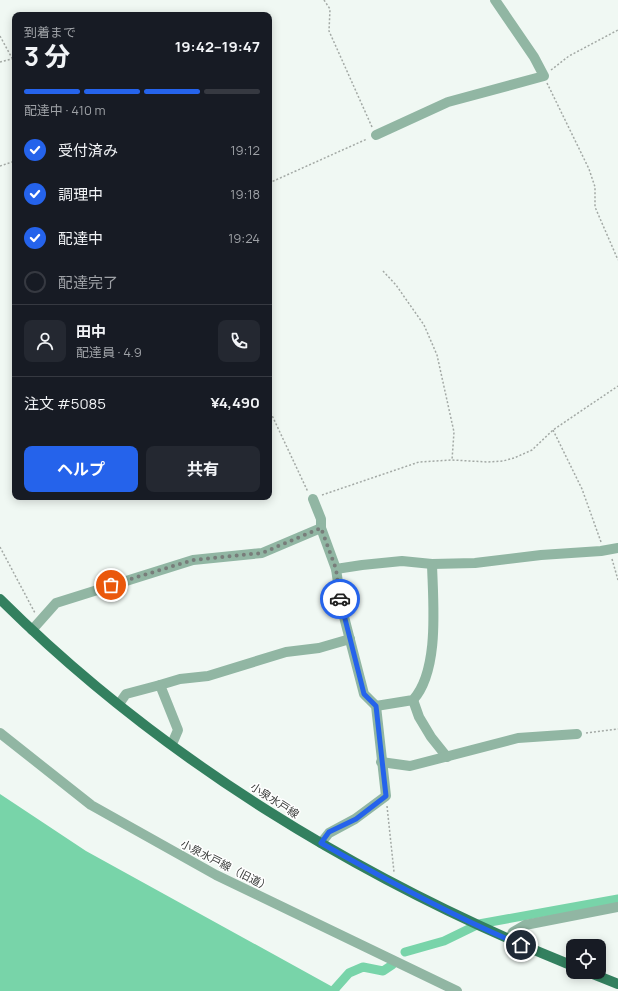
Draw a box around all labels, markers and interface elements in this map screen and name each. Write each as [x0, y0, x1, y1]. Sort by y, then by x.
text: 到着まで [24, 23, 76, 41]
text: 19:42–19:47 [175, 36, 260, 57]
text: 3 分 [24, 38, 70, 74]
text: 配達中 · 410 m [24, 101, 105, 119]
icon: check [24, 139, 46, 161]
text: 受付済み [58, 140, 118, 161]
text: 19:12 [230, 141, 260, 159]
icon: check [24, 183, 46, 205]
text: 調理中 [58, 184, 103, 205]
text: 19:18 [230, 185, 260, 203]
icon: check [24, 227, 46, 249]
text: 配達中 [58, 228, 103, 249]
text: 19:24 [228, 229, 260, 247]
text: 配達完了 [58, 272, 118, 293]
button: person [24, 320, 66, 362]
button: phone [218, 320, 260, 362]
text: 田中 [76, 321, 106, 342]
text: 配達員 · 4.9 [76, 343, 142, 361]
text: ¥4,490 [211, 392, 260, 413]
text: 注文 #5085 [24, 393, 106, 414]
button: ヘルプ [24, 446, 138, 492]
button: 共有 [146, 446, 260, 492]
pin [94, 568, 128, 602]
icon: bag [100, 574, 122, 596]
courier [320, 579, 360, 619]
icon: car [329, 588, 351, 610]
street label: 小泉水戸線 [248, 779, 302, 821]
street label: 小泉水戸線（旧道） [178, 836, 274, 894]
pin [504, 928, 538, 962]
icon: home [510, 934, 532, 956]
map controls [566, 939, 606, 979]
button: locate [566, 939, 606, 979]

